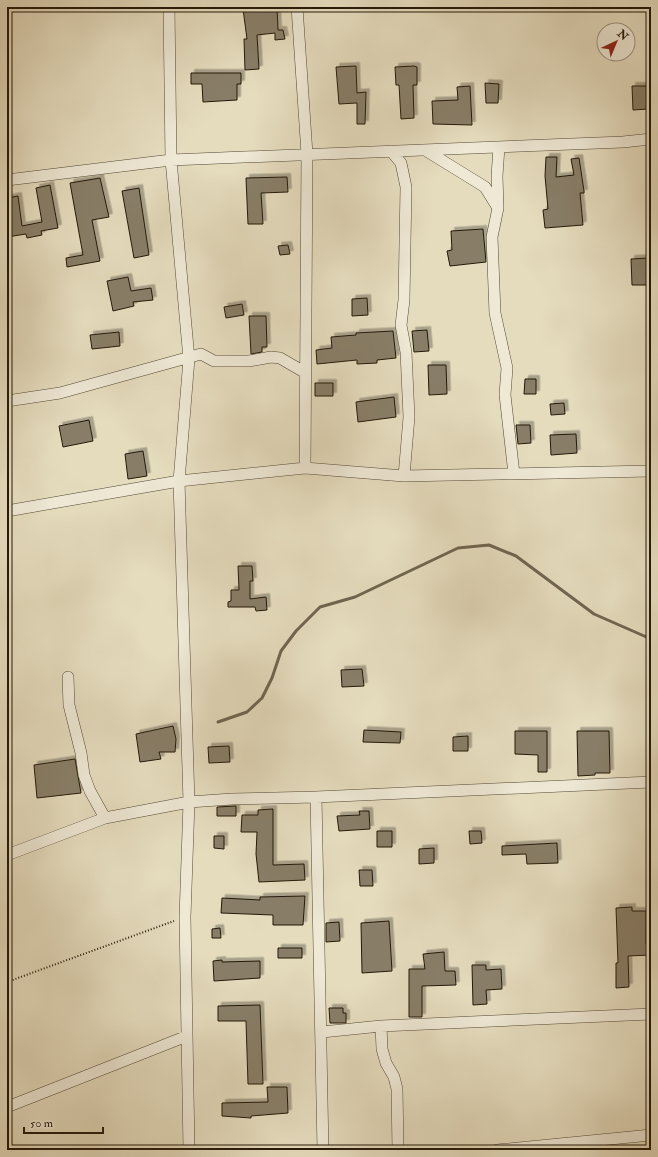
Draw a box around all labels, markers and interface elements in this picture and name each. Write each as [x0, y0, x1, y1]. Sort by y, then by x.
north arrow [596, 22, 636, 62]
text: N [614, 26, 631, 44]
scale bar [24, 1109, 103, 1135]
text: 50 m [30, 1116, 54, 1131]

